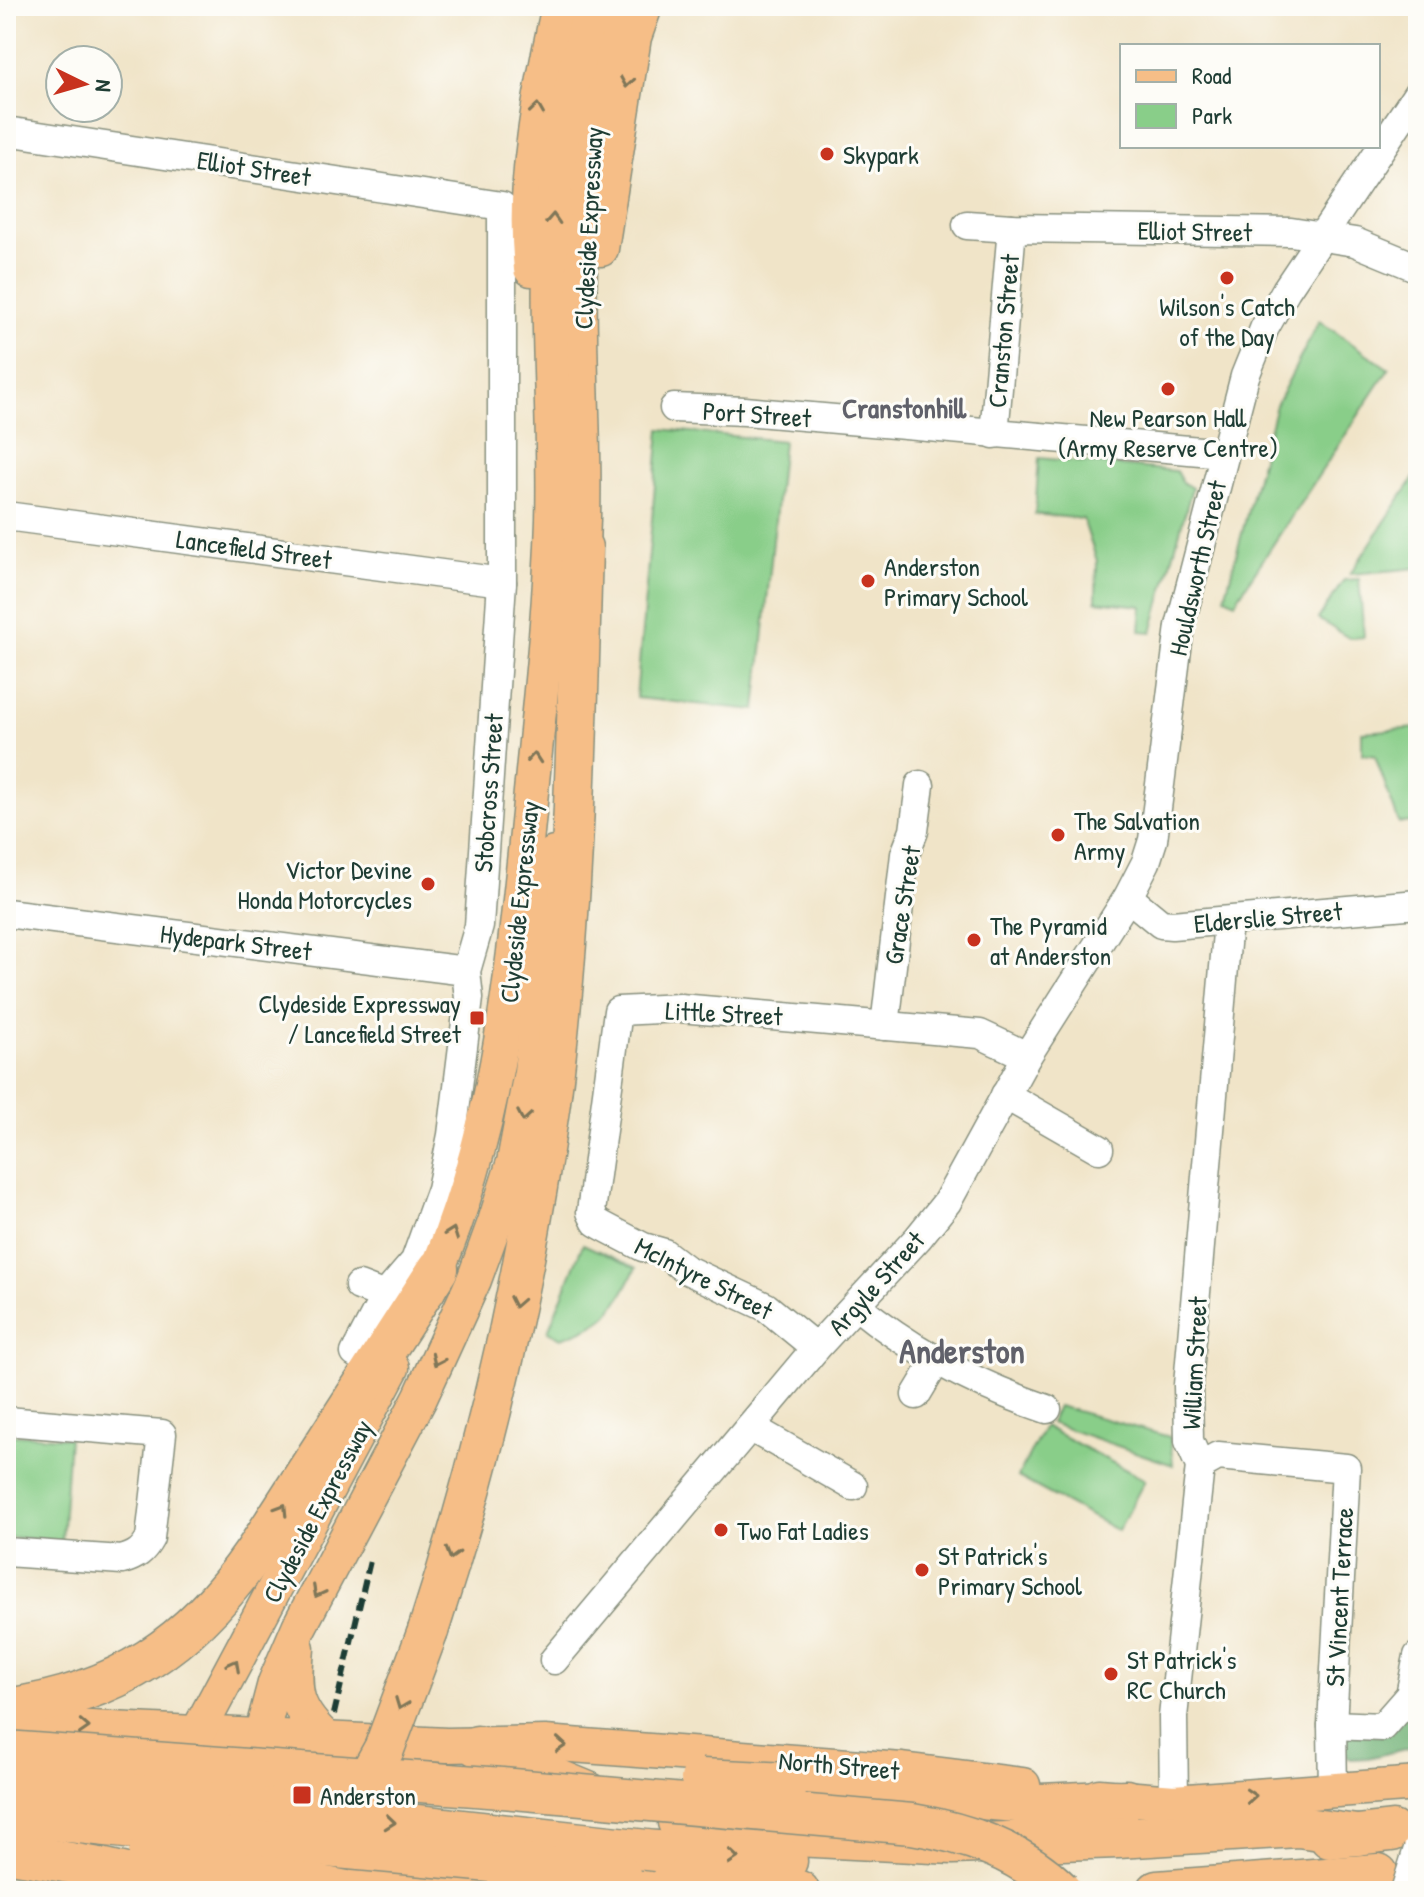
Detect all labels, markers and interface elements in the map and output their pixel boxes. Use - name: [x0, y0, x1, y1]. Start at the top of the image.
- north arrow: [44, 44, 124, 124]
- legend: [1120, 44, 1380, 148]
- text: Road: [1192, 59, 1231, 91]
- one-way arrow: [619, 75, 636, 89]
- text: N: [88, 79, 119, 93]
- text: Park: [1192, 99, 1232, 131]
- one-way arrow: [528, 102, 545, 115]
- street label: Clydeside Expressway: [565, 126, 611, 330]
- place label: Skypark: [843, 137, 919, 172]
- street label: Elliot Street: [195, 142, 314, 194]
- marker: Skypark: [818, 145, 836, 163]
- one-way arrow: [544, 212, 561, 225]
- street label: Elliot Street: [1137, 213, 1254, 250]
- street label: Cranston Street: [979, 252, 1027, 409]
- marker: Wilson's Catch of the Day: [1218, 269, 1236, 287]
- place label: Wilson's Catch of the Day: [1159, 289, 1295, 354]
- marker: New Pearson Hall (Army Reserve Centre): [1159, 380, 1177, 398]
- district label: Cranstonhill: [842, 389, 967, 427]
- street label: Port Street: [702, 393, 813, 435]
- place label: New Pearson Hall (Army Reserve Centre): [1058, 400, 1278, 465]
- street label: Houldsworth Street: [1160, 476, 1234, 659]
- street label: Lancefield Street: [174, 521, 335, 577]
- place label: Anderston Primary School: [884, 549, 1028, 614]
- marker: Anderston Primary School: [859, 572, 877, 590]
- street label: Stobcross Street: [465, 711, 511, 874]
- one-way arrow: [525, 751, 542, 764]
- street label: Clydeside Expressway: [491, 799, 547, 1005]
- place label: The Salvation Army: [1074, 803, 1200, 868]
- marker: The Salvation Army: [1049, 826, 1067, 844]
- street label: Grace Street: [875, 842, 929, 967]
- place label: Victor Devine Honda Motorcycles: [237, 852, 412, 917]
- marker: Victor Devine Honda Motorcycles: [419, 875, 437, 893]
- street label: Elderslie Street: [1192, 893, 1345, 941]
- place label: The Pyramid at Anderston: [990, 908, 1111, 973]
- street label: Hydepark Street: [158, 915, 315, 969]
- marker: The Pyramid at Anderston: [965, 931, 983, 949]
- place label: Clydeside Expressway / Lancefield Street: [258, 986, 462, 1051]
- street label: Little Street: [665, 992, 784, 1034]
- marker: Clydeside Expressway / Lancefield Street: [468, 1009, 486, 1027]
- one-way arrow: [516, 1110, 533, 1123]
- street label: Argyle Street: [820, 1223, 933, 1343]
- one-way arrow: [442, 1227, 459, 1241]
- street label: McIntyre Street: [629, 1228, 780, 1328]
- one-way arrow: [508, 1295, 525, 1309]
- street label: William Street: [1173, 1295, 1215, 1430]
- district label: Anderston: [899, 1328, 1025, 1374]
- one-way arrow: [431, 1352, 447, 1367]
- street label: Clydeside Expressway: [254, 1413, 380, 1609]
- one-way arrow: [272, 1503, 287, 1517]
- street label: St Vincent Terrace: [1317, 1507, 1361, 1687]
- place label: Two Fat Ladies: [737, 1513, 869, 1548]
- marker: Two Fat Ladies: [712, 1521, 730, 1539]
- place label: St Patrick's Primary School: [938, 1538, 1082, 1603]
- one-way arrow: [445, 1547, 461, 1561]
- marker: St Patrick's Primary School: [913, 1561, 931, 1579]
- one-way arrow: [312, 1583, 328, 1597]
- place label: St Patrick's RC Church: [1127, 1642, 1237, 1707]
- one-way arrow: [224, 1659, 239, 1673]
- marker: St Patrick's RC Church: [1102, 1665, 1120, 1683]
- one-way arrow: [394, 1696, 411, 1710]
- one-way arrow: [78, 1719, 91, 1736]
- one-way arrow: [555, 1736, 568, 1753]
- street label: North Street: [777, 1742, 902, 1788]
- place label: Anderston: [320, 1778, 416, 1813]
- marker: Anderston: [291, 1784, 313, 1806]
- one-way arrow: [1245, 1788, 1258, 1805]
- one-way arrow: [384, 1814, 397, 1831]
- one-way arrow: [727, 1848, 740, 1865]

